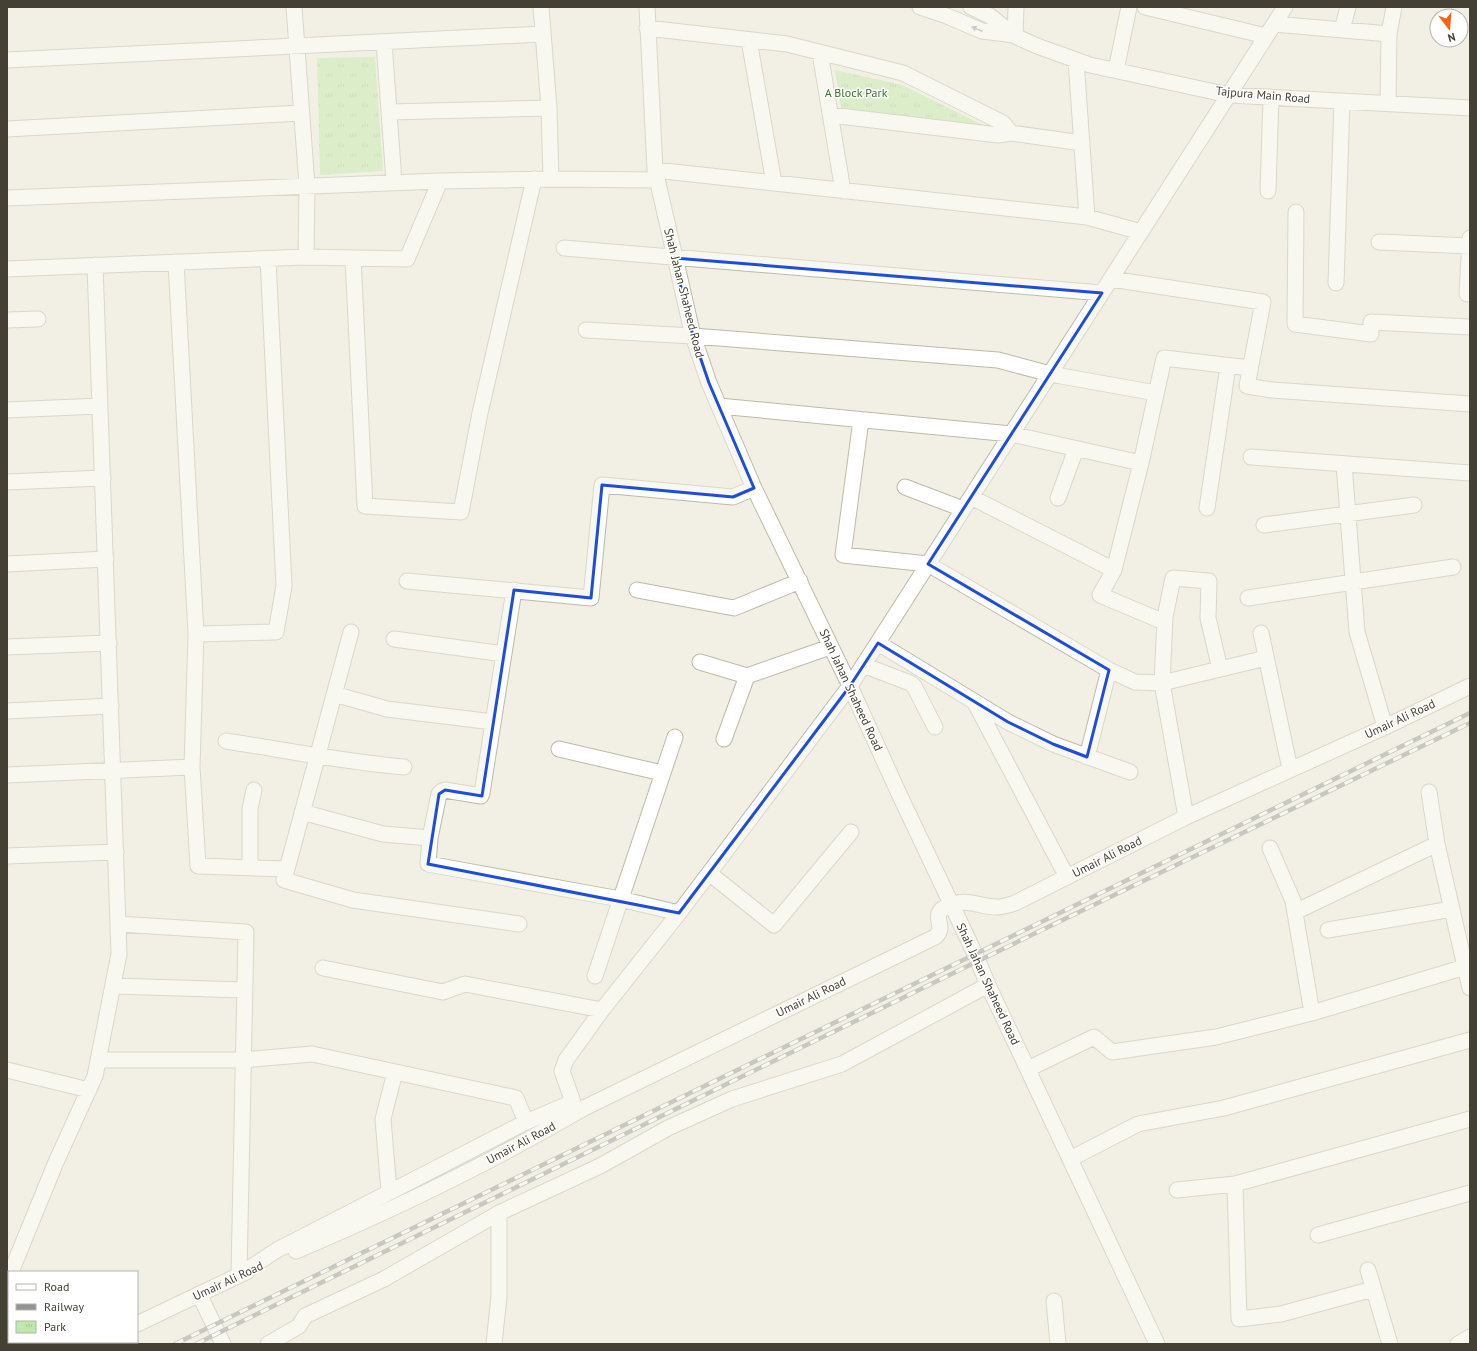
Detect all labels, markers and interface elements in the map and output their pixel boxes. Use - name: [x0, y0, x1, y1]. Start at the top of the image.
- north arrow: [1429, 8, 1469, 48]
- one-way arrow: [971, 25, 983, 32]
- text: N: [1446, 30, 1457, 45]
- street label: Tajpura Main Road: [1215, 83, 1311, 106]
- park label: A Block Park: [825, 85, 888, 100]
- street label: Shah Jahan Shaheed Road: [661, 227, 708, 359]
- street label: Shah Jahan Shaheed Road: [817, 626, 886, 753]
- street label: Umair Ali Road: [1362, 696, 1437, 741]
- street label: Umair Ali Road: [1070, 833, 1144, 880]
- street label: Shah Jahan Shaheed Road: [954, 920, 1023, 1047]
- street label: Umair Ali Road: [773, 973, 848, 1020]
- street label: Umair Ali Road: [484, 1118, 558, 1167]
- street label: Umair Ali Road: [190, 1258, 265, 1303]
- legend: [8, 1271, 138, 1343]
- text: Road: [44, 1279, 69, 1294]
- text: Railway: [44, 1299, 84, 1314]
- text: Park: [44, 1319, 66, 1334]

